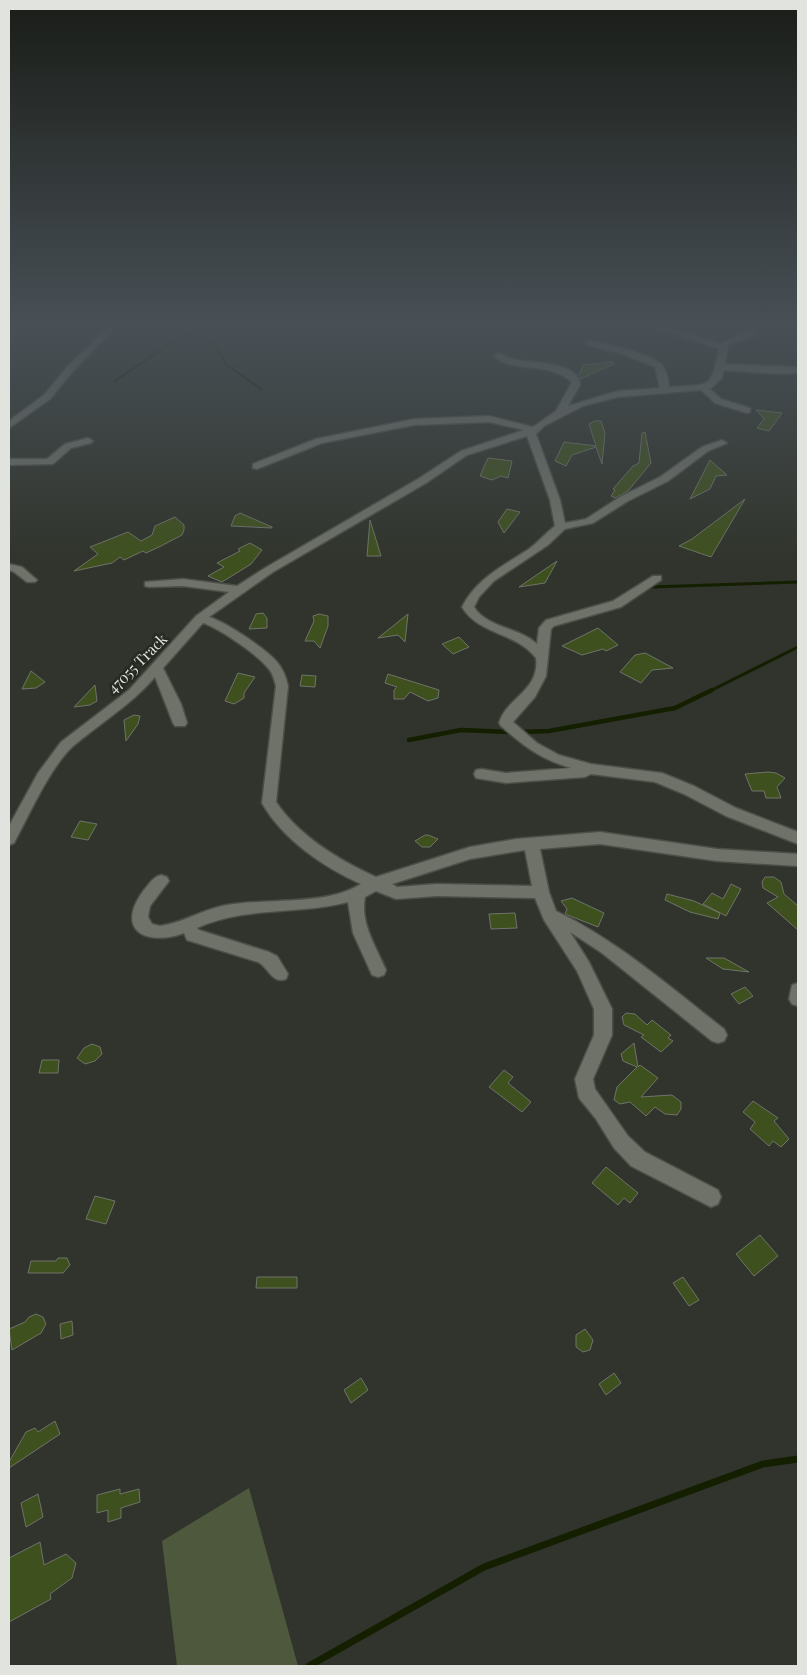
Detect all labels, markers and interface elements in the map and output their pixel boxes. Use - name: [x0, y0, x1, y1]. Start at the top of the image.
- street label: 47055 Track: [103, 628, 172, 697]

